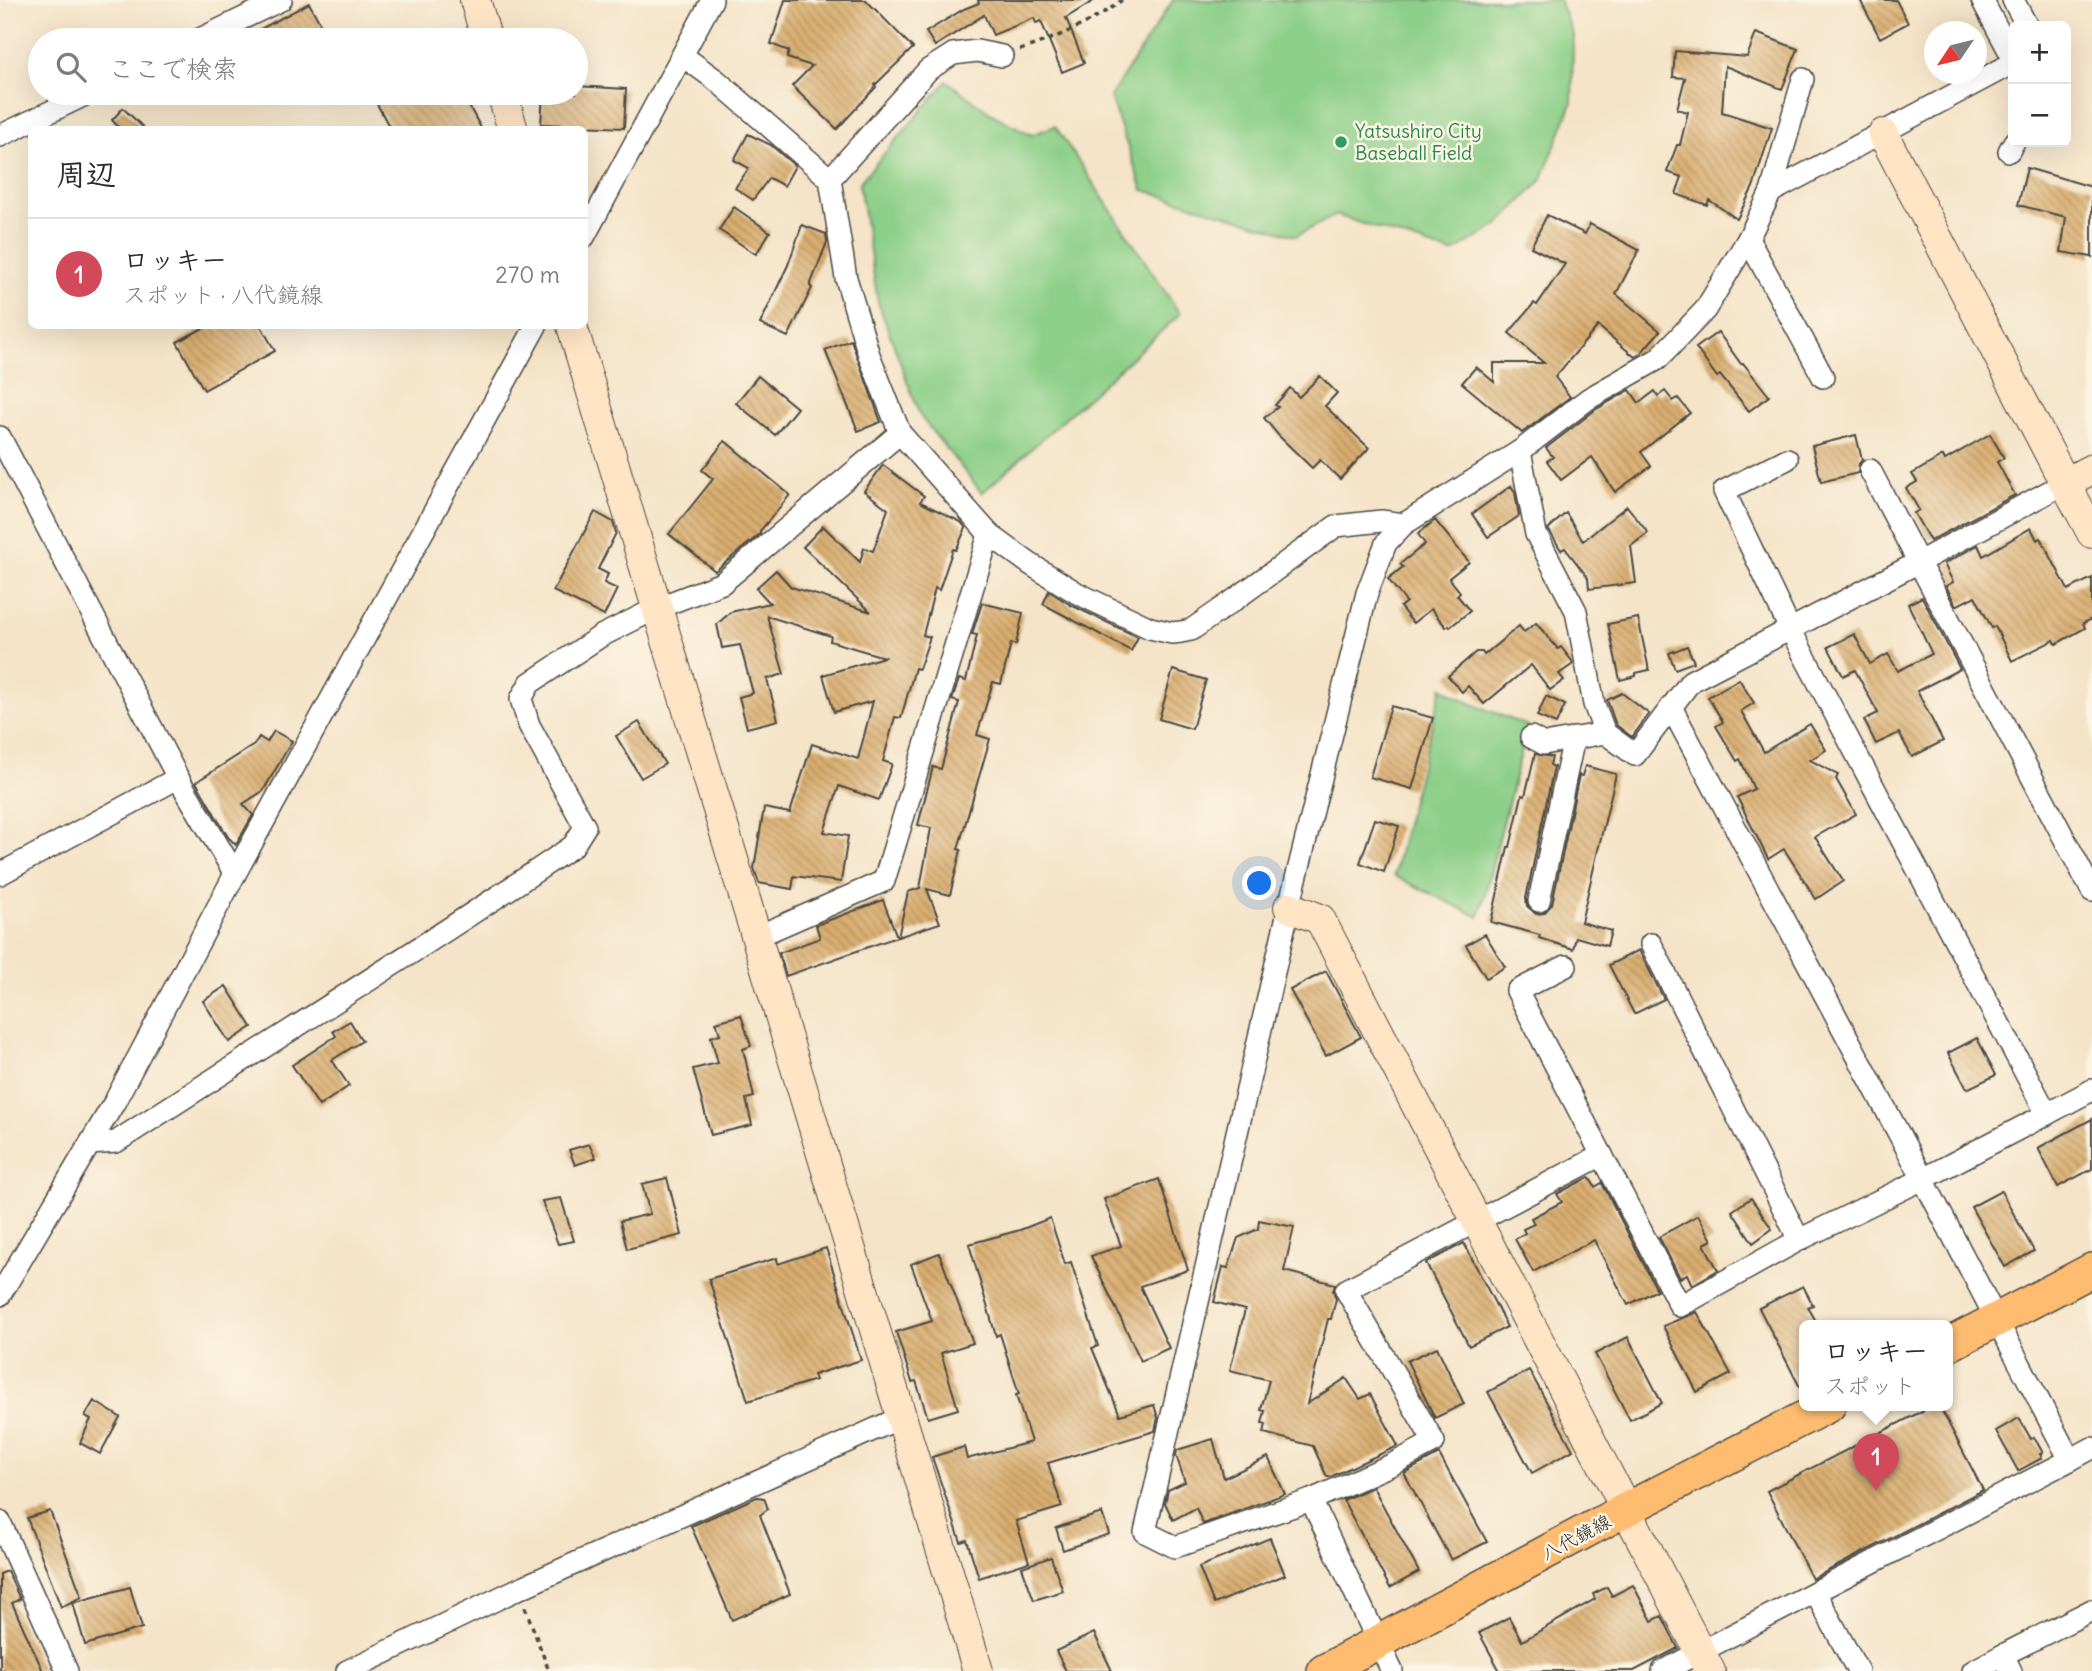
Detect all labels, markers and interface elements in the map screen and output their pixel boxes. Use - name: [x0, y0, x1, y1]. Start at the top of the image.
- north arrow: [1924, 21, 1987, 84]
- map controls: [2008, 21, 2071, 147]
- button: +: [2008, 21, 2071, 84]
- search box: [28, 28, 588, 105]
- icon: search: [52, 48, 90, 86]
- text: ここで検索: [108, 52, 238, 85]
- button: −: [2008, 84, 2071, 147]
- place label: Yatsushiro City Baseball Field: [1355, 119, 1482, 165]
- marker: Yatsushiro City Baseball Field: [1333, 134, 1349, 150]
- text: 周辺: [56, 155, 116, 193]
- text: ロッキー: [123, 243, 227, 276]
- text: 1: [74, 260, 84, 289]
- text: 270 m: [495, 260, 560, 289]
- text: スポット · 八代鏡線: [123, 280, 323, 309]
- your location: [1242, 866, 1276, 900]
- popup: [1799, 1320, 1953, 1411]
- text: ロッキー: [1824, 1334, 1928, 1367]
- text: スポット: [1824, 1371, 1916, 1400]
- pin: 1: [1853, 1433, 1899, 1491]
- street label: 八代鏡線: [1537, 1509, 1615, 1565]

